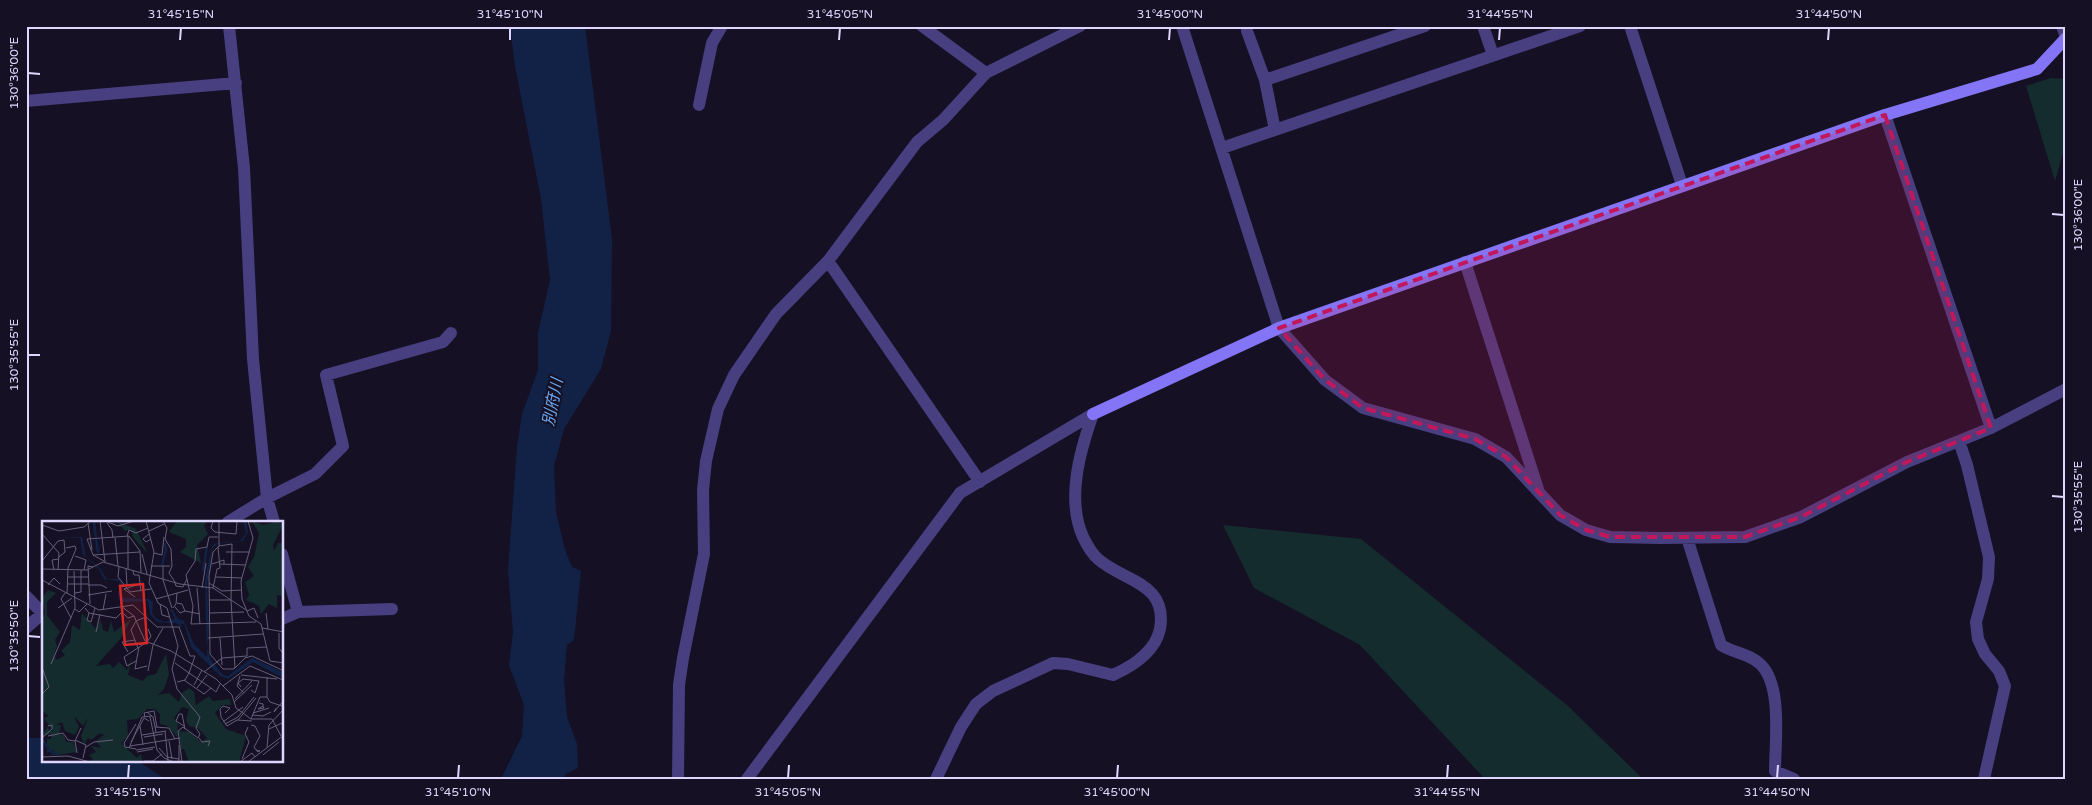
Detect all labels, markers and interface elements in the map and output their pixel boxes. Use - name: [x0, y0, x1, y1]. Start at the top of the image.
- text: 31°45'15"N: [148, 7, 214, 21]
- text: 31°45'10"N: [477, 7, 543, 21]
- text: 31°45'05"N: [807, 7, 873, 21]
- text: 31°45'00"N: [1137, 7, 1203, 21]
- text: 31°44'55"N: [1467, 7, 1533, 21]
- text: 31°44'50"N: [1796, 7, 1862, 21]
- text: 130°36'00"E: [7, 36, 21, 109]
- text: 130°36'00"E: [2071, 178, 2085, 251]
- text: 130°35'55"E: [7, 318, 21, 391]
- water label: 別府川: [539, 375, 568, 428]
- text: 130°35'55"E: [2071, 460, 2085, 533]
- inset map: [42, 521, 284, 762]
- text: 130°35'50"E: [7, 599, 21, 672]
- text: 31°45'15"N: [95, 785, 161, 799]
- text: 31°45'10"N: [425, 785, 491, 799]
- text: 31°45'05"N: [755, 785, 821, 799]
- text: 31°45'00"N: [1084, 785, 1150, 799]
- text: 31°44'55"N: [1414, 785, 1480, 799]
- text: 31°44'50"N: [1744, 785, 1810, 799]

